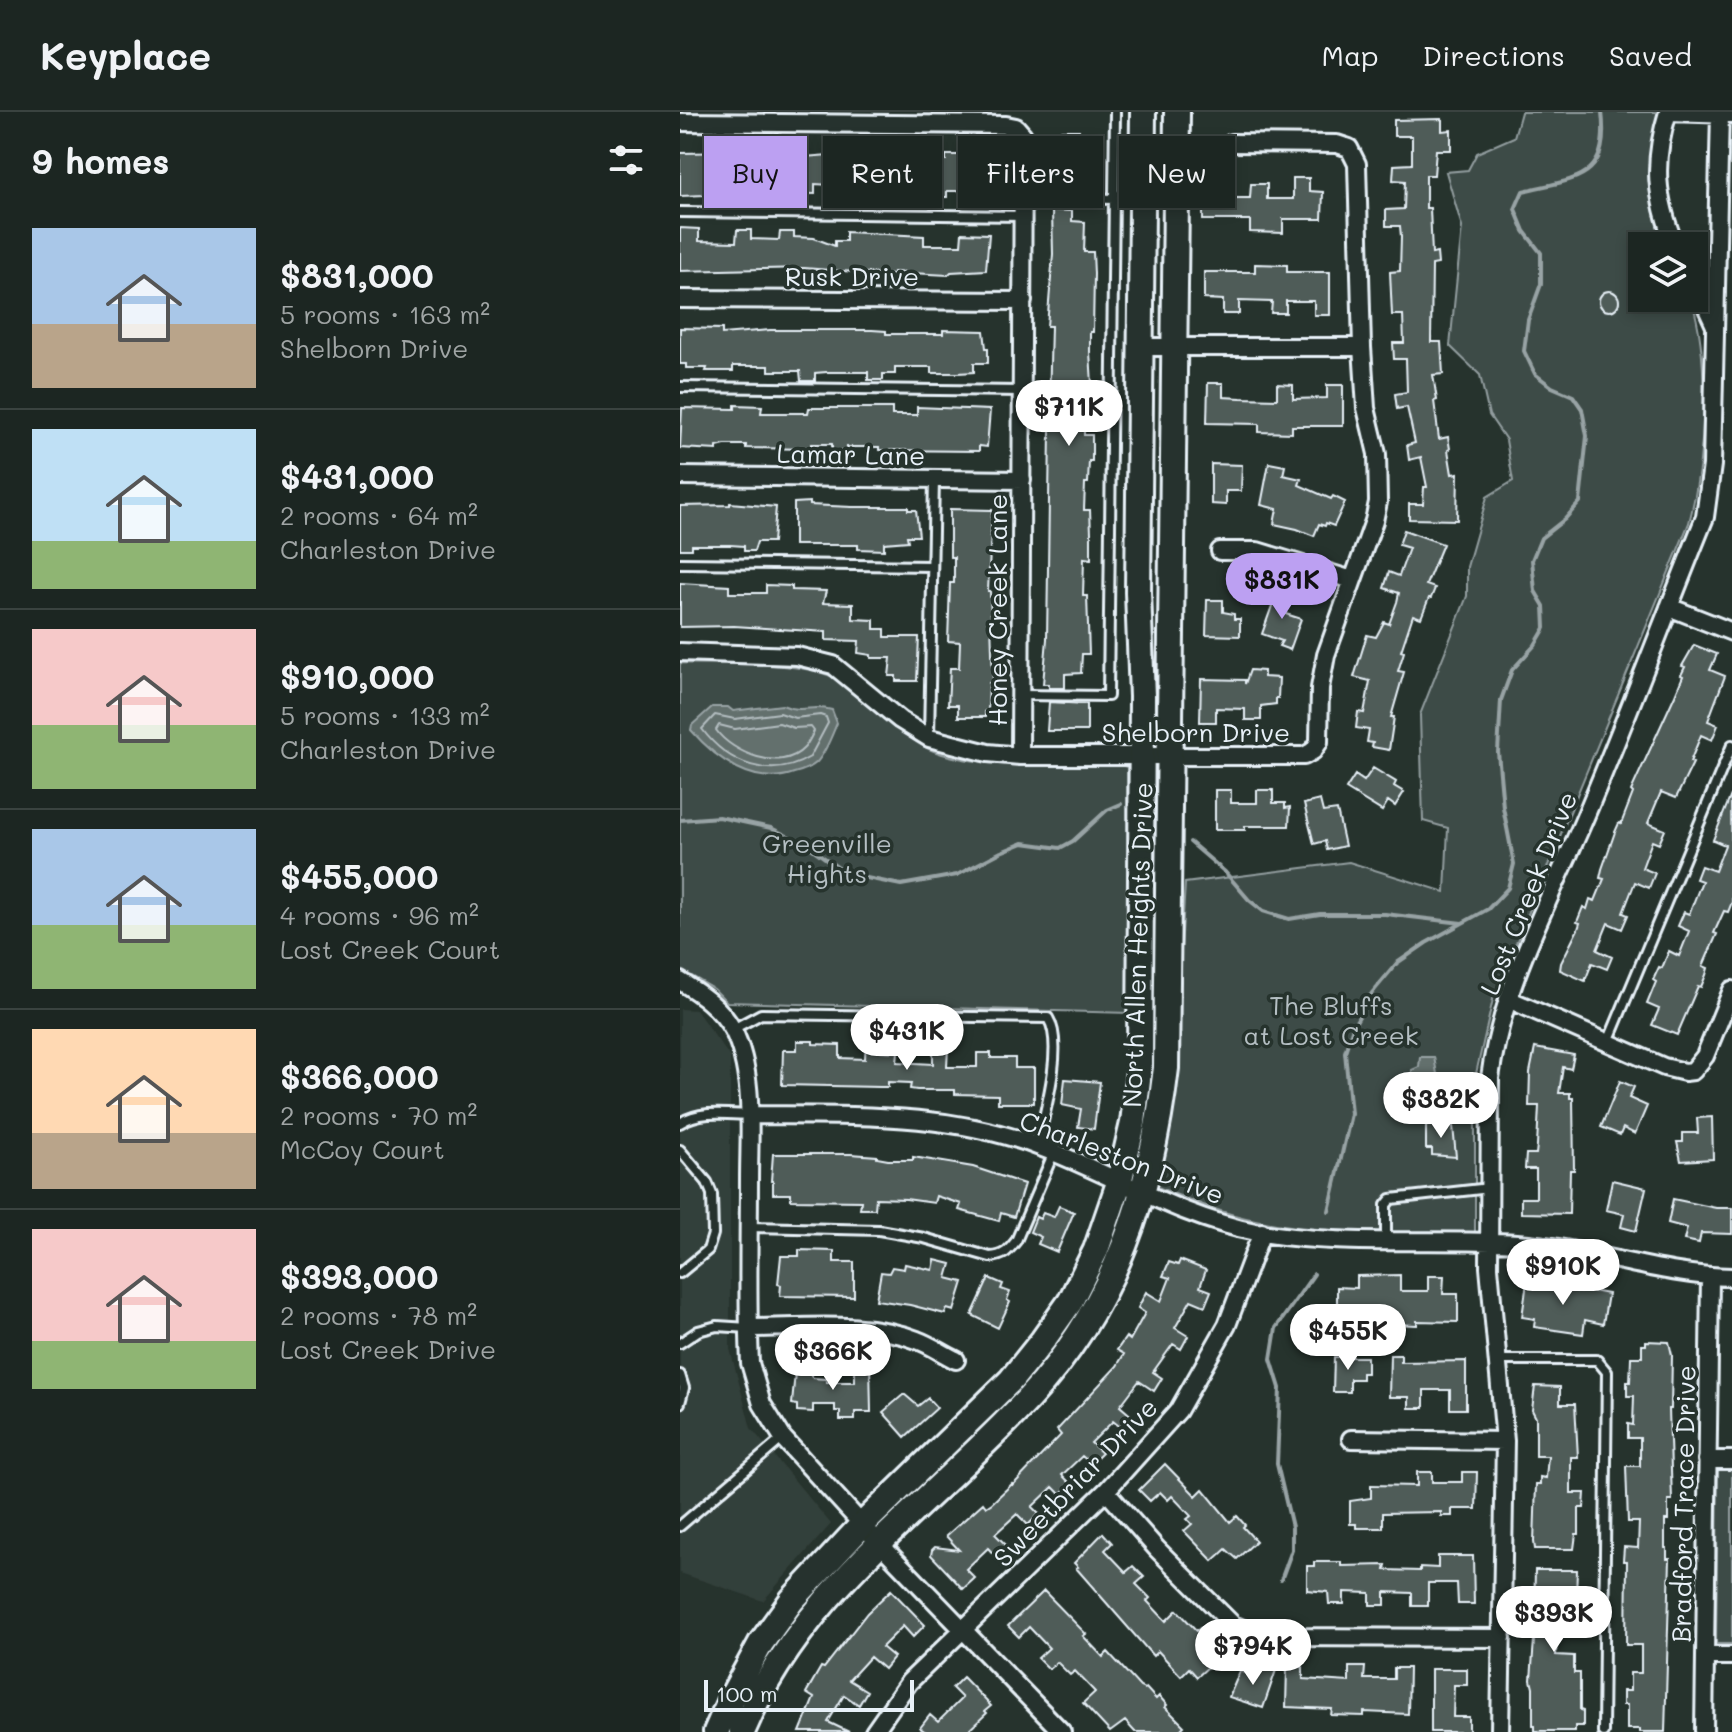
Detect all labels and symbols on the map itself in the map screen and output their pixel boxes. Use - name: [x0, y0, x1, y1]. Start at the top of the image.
- street label: Rusk Drive: [785, 259, 919, 293]
- pin: $711K: [1013, 380, 1125, 448]
- street label: Lamar Lane: [776, 436, 926, 472]
- street label: Honey Creek Lane: [980, 494, 1014, 726]
- pin: $831K: [1226, 553, 1338, 621]
- street label: Shelborn Drive: [1102, 715, 1290, 749]
- street label: North Allen Heights Drive: [1114, 782, 1160, 1108]
- street label: Lost Creek Drive: [1472, 786, 1584, 1000]
- park label: Greenville Hights: [762, 826, 892, 890]
- park label: The Bluffs at Lost Creek: [1243, 988, 1419, 1052]
- pin: $431K: [851, 1004, 963, 1072]
- pin: $382K: [1385, 1072, 1497, 1140]
- street label: Charleston Drive: [1015, 1102, 1229, 1212]
- pin: $910K: [1507, 1239, 1619, 1307]
- pin: $455K: [1292, 1304, 1404, 1372]
- pin: $366K: [777, 1324, 889, 1392]
- street label: Bradford Trace Drive: [1664, 1365, 1702, 1643]
- street label: Sweetbriar Drive: [986, 1390, 1164, 1574]
- pin: $393K: [1498, 1586, 1610, 1654]
- pin: $794K: [1197, 1619, 1309, 1687]
- scale bar: [704, 1676, 914, 1712]

